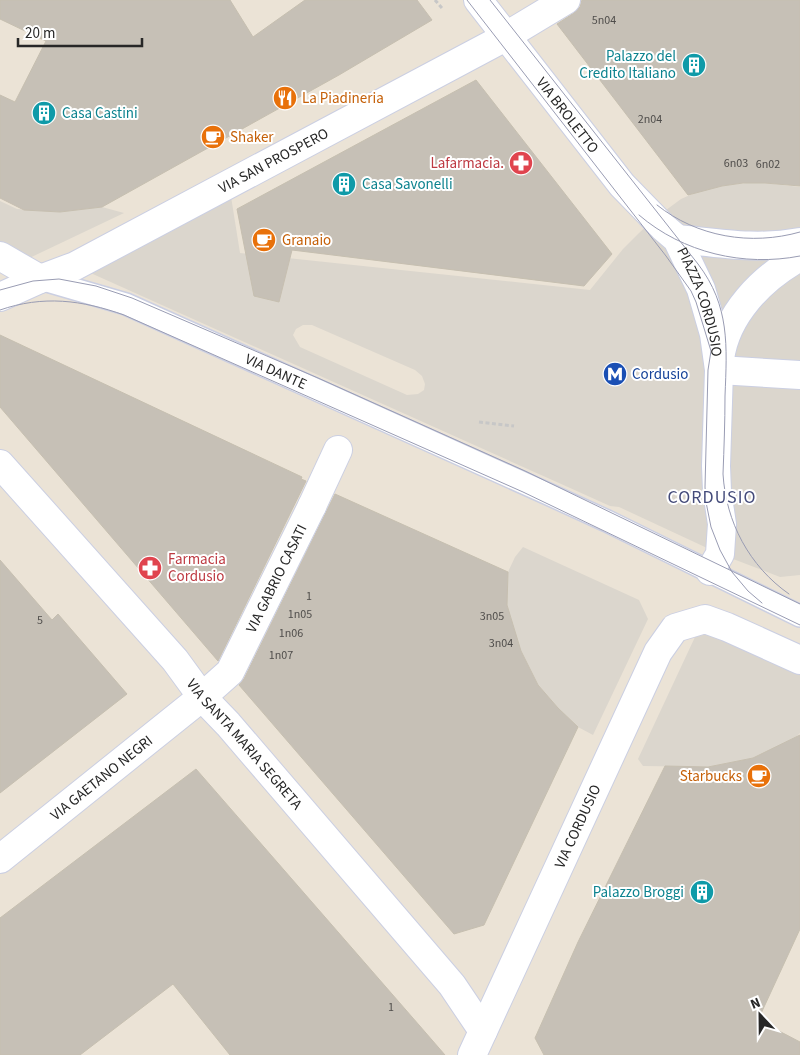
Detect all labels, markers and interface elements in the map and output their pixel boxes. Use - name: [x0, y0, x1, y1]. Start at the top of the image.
- house number: 5n04: [592, 12, 616, 29]
- scale bar: [18, 15, 141, 47]
- text: 20 m: [25, 23, 55, 44]
- place label: Palazzo del Credito Italiano: [579, 46, 676, 84]
- building icon: Palazzo del Credito Italiano: [681, 52, 707, 78]
- street label: VIA BROLETTO: [531, 73, 604, 158]
- restaurant icon: La Piadineria: [272, 85, 298, 111]
- place label: La Piadineria: [302, 88, 384, 109]
- building icon: Casa Castini: [31, 100, 57, 126]
- place label: Casa Castini: [62, 103, 138, 124]
- house number: 2n04: [638, 111, 662, 128]
- street label: VIA SAN PROSPERO: [215, 123, 332, 198]
- cafe icon: Shaker: [200, 124, 226, 150]
- place label: Shaker: [230, 127, 274, 148]
- pharmacy icon: Lafarmacia.: [508, 150, 534, 176]
- place label: Lafarmacia.: [430, 153, 504, 174]
- house number: 6n03: [724, 155, 748, 172]
- house number: 6n02: [756, 156, 780, 173]
- building icon: Casa Savonelli: [331, 171, 357, 197]
- place label: Casa Savonelli: [362, 174, 453, 195]
- cafe icon: Granaio: [251, 227, 277, 253]
- place label: Granaio: [282, 230, 331, 251]
- street label: PIAZZA CORDUSIO: [672, 243, 728, 358]
- street label: VIA DANTE: [242, 348, 310, 395]
- metro station icon: Cordusio: [602, 361, 628, 387]
- place label: Cordusio: [632, 364, 688, 385]
- district label: CORDUSIO: [668, 485, 756, 510]
- street label: VIA GABRIO CASATI: [241, 520, 312, 636]
- place label: Farmacia Cordusio: [168, 549, 226, 587]
- pharmacy icon: Farmacia Cordusio: [137, 555, 163, 581]
- house number: 1: [306, 588, 312, 605]
- house number: 1n05: [288, 606, 312, 623]
- house number: 3n05: [480, 608, 504, 625]
- house number: 5: [37, 612, 43, 629]
- house number: 1n06: [279, 625, 303, 642]
- house number: 3n04: [489, 635, 513, 652]
- house number: 1n07: [269, 647, 293, 664]
- street label: VIA SANTA MARIA SEGRETA: [182, 674, 308, 815]
- street label: VIA GAETANO NEGRI: [46, 730, 157, 825]
- cafe icon: Starbucks: [746, 763, 772, 789]
- place label: Starbucks: [680, 766, 742, 787]
- street label: VIA CORDUSIO: [549, 781, 606, 872]
- building icon: Palazzo Broggi: [689, 879, 715, 905]
- place label: Palazzo Broggi: [593, 882, 684, 903]
- north arrow: [735, 990, 785, 1040]
- text: N: [747, 993, 764, 1015]
- house number: 1: [388, 999, 394, 1016]

